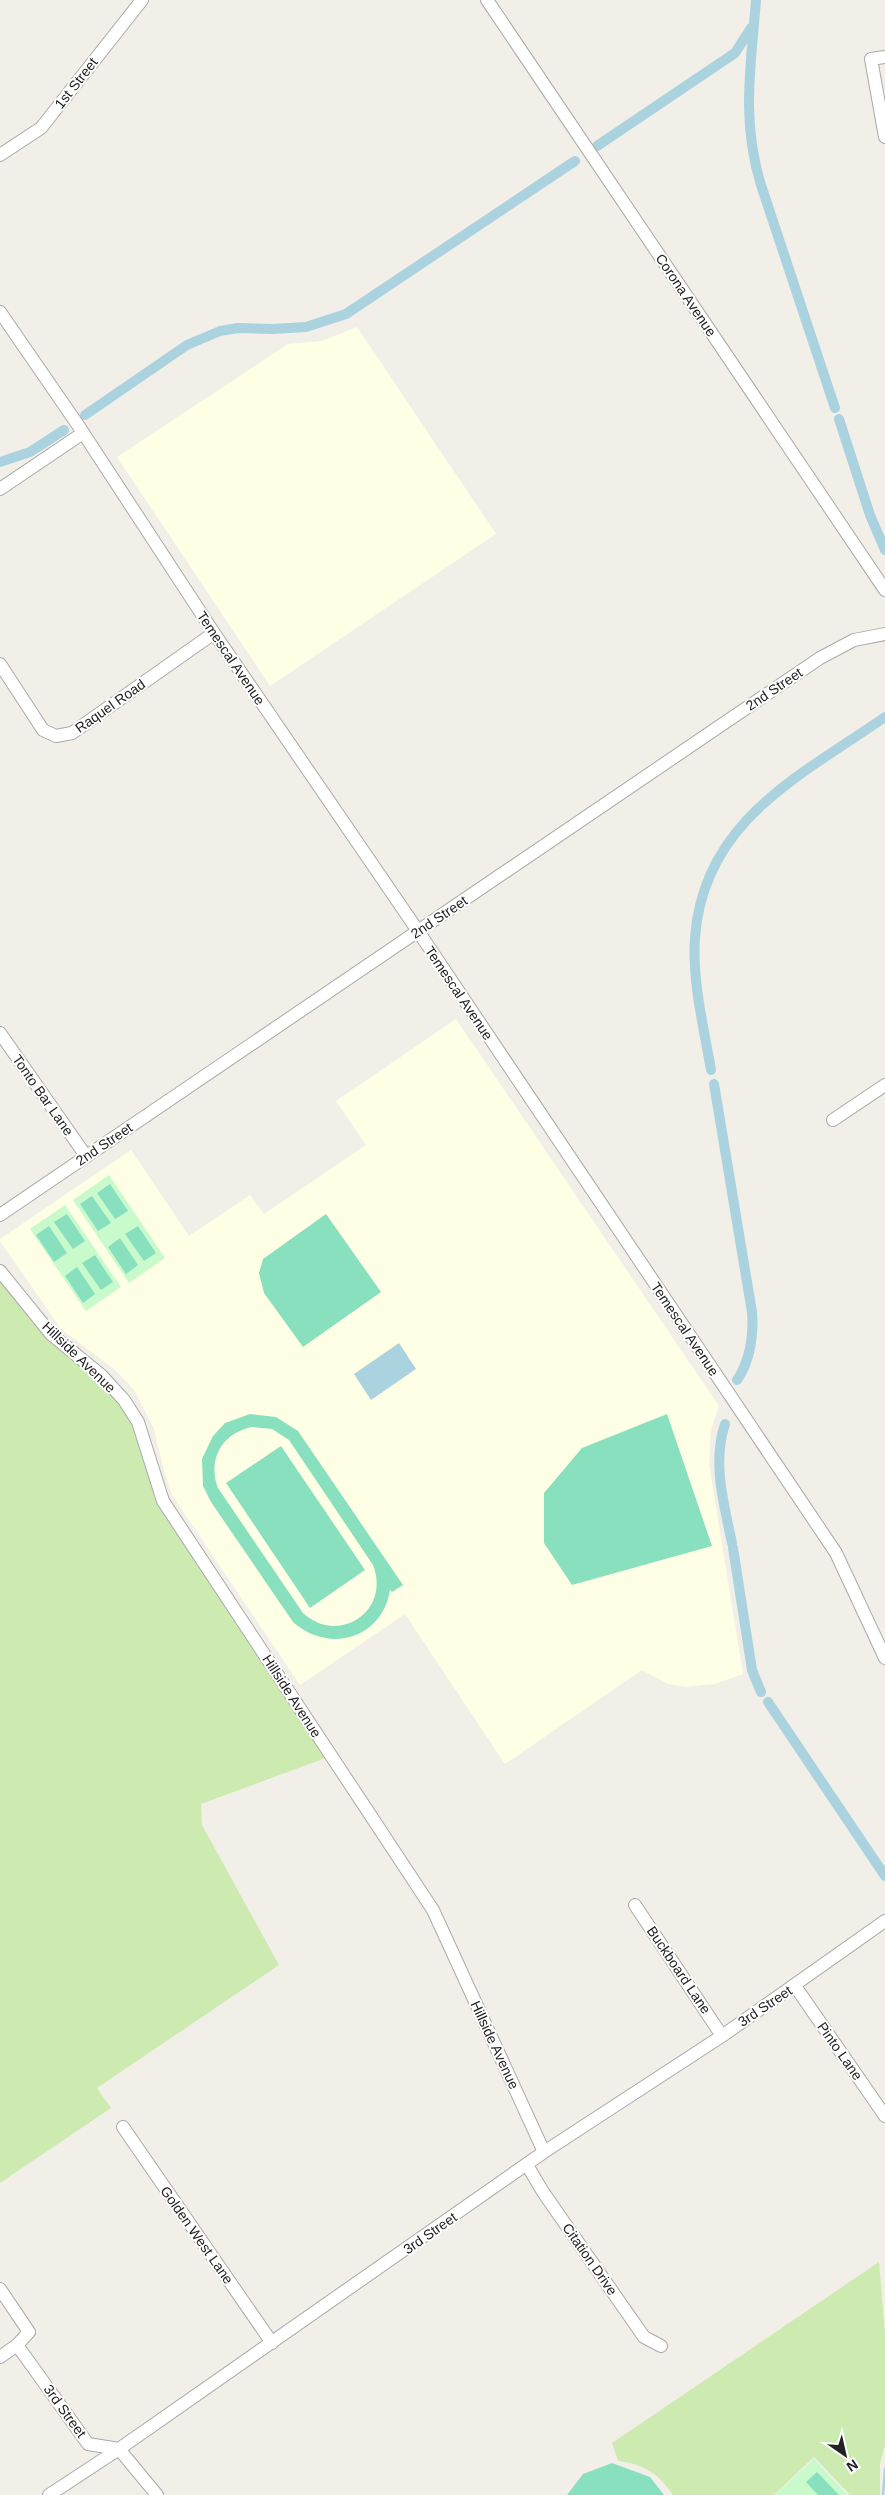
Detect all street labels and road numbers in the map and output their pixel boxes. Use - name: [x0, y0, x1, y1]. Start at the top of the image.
- street label: 1st Street: [51, 54, 101, 112]
- street label: Corona Avenue: [652, 251, 720, 340]
- street label: Temescal Avenue: [194, 608, 268, 708]
- street label: 2nd Street: [743, 664, 805, 714]
- street label: Raquel Road: [72, 676, 148, 736]
- street label: 2nd Street: [408, 892, 470, 942]
- street label: Temescal Avenue: [422, 943, 496, 1043]
- street label: Tonto Bar Lane: [9, 1052, 77, 1139]
- street label: 2nd Street: [73, 1119, 135, 1169]
- street label: Temescal Avenue: [648, 1279, 722, 1379]
- street label: Hillside Avenue: [39, 1318, 119, 1396]
- street label: Hillside Avenue: [259, 1652, 325, 1741]
- street label: Buckboard Lane: [644, 1923, 714, 2017]
- street label: 3rd Street: [735, 1982, 795, 2030]
- street label: Hillside Avenue: [468, 1998, 523, 2092]
- street label: Pinto Lane: [814, 2019, 866, 2083]
- street label: Golden West Lane: [157, 2183, 237, 2287]
- street label: 3rd Street: [400, 2209, 460, 2257]
- street label: Citation Drive: [559, 2220, 621, 2298]
- street label: 3rd Street: [40, 2381, 90, 2441]

